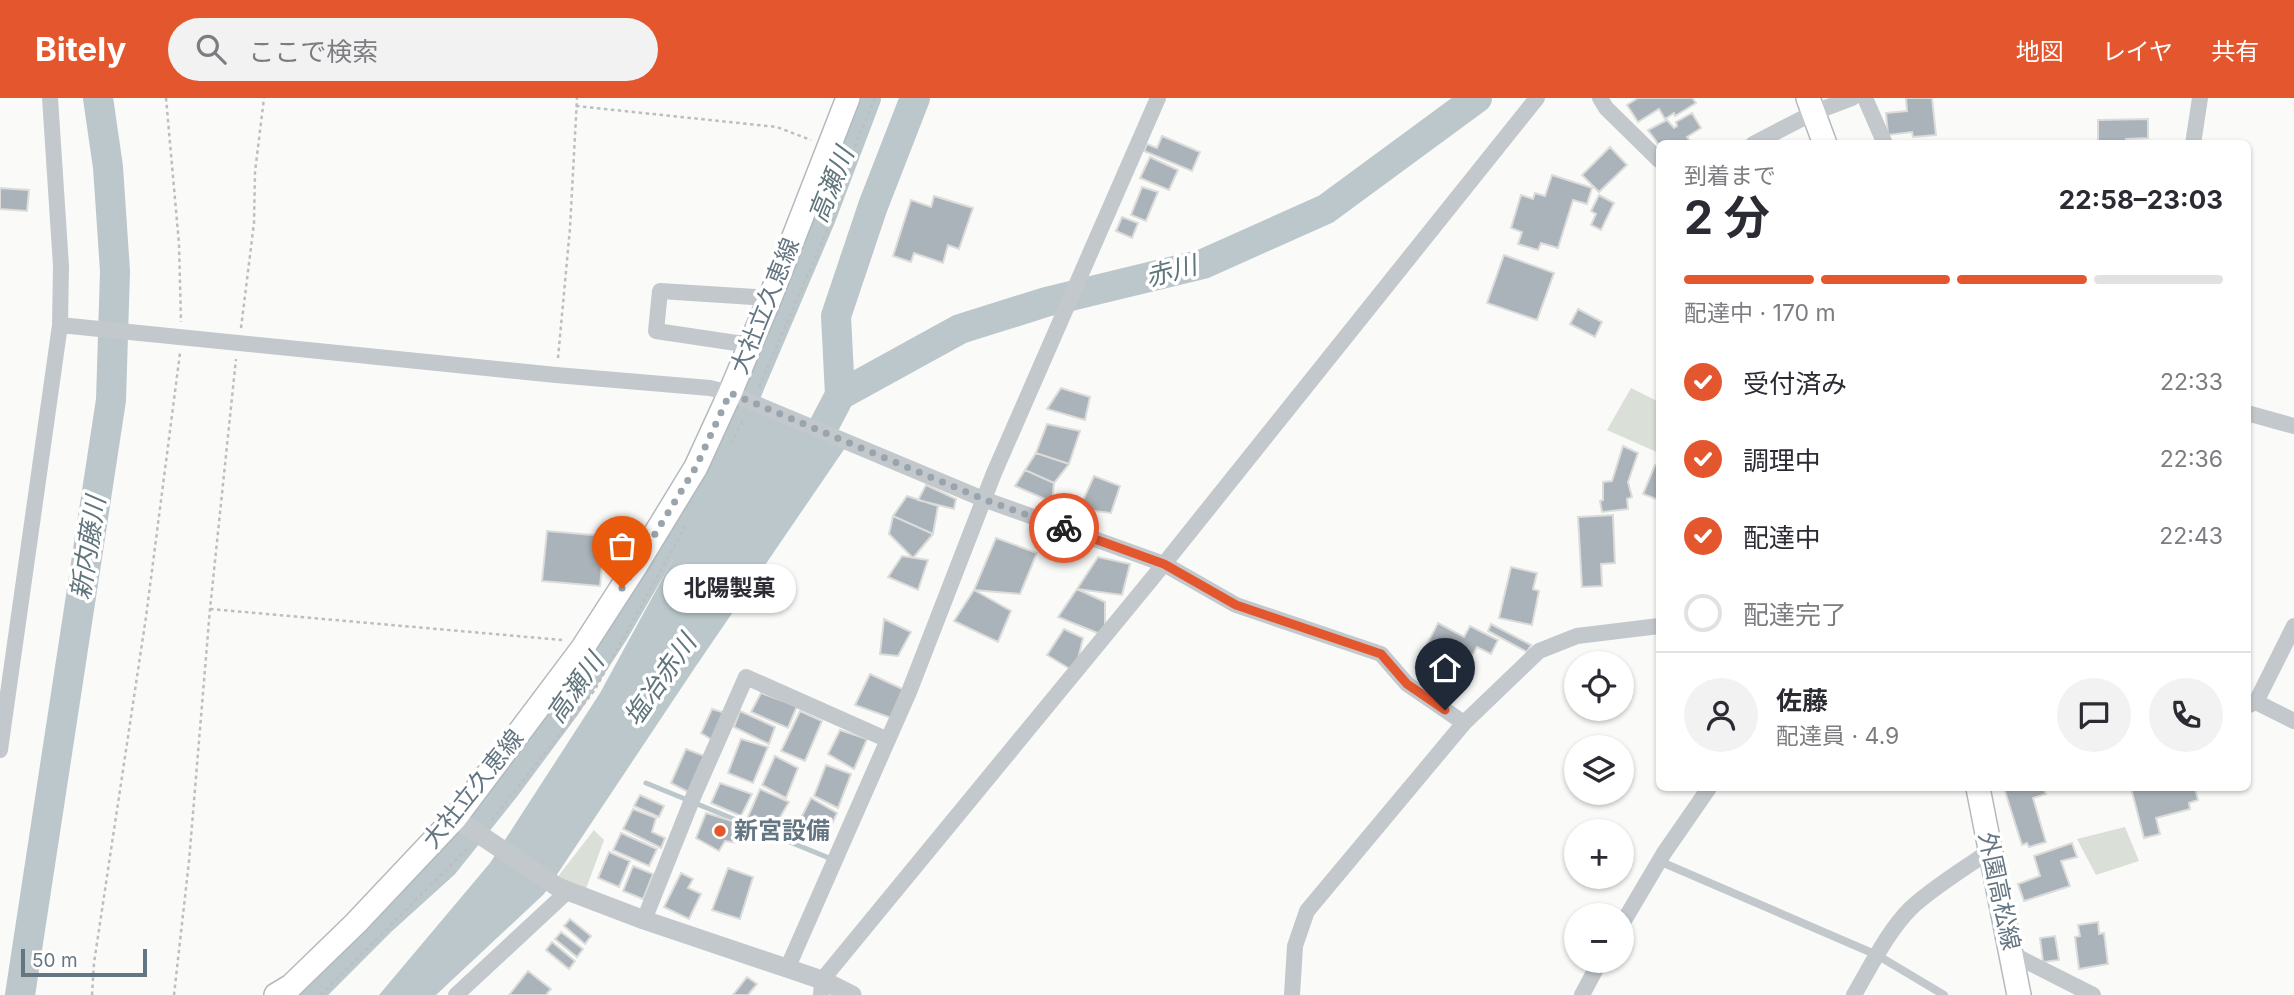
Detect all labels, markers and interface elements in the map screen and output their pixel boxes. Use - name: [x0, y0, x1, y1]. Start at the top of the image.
- search box: [168, 18, 658, 81]
- text: Bitely: [35, 29, 126, 69]
- icon: search: [192, 30, 230, 68]
- text: ここで検索: [248, 36, 378, 67]
- text: 地図: [2016, 37, 2064, 66]
- text: レイヤ: [2102, 37, 2173, 66]
- text: 共有: [2211, 37, 2259, 66]
- water label: 高瀬川: [802, 140, 861, 227]
- text: 到着まで: [1684, 162, 1776, 190]
- text: 22:58–23:03: [2059, 184, 2223, 215]
- text: 2 分: [1684, 189, 1770, 245]
- street label: 大社立久恵線: [724, 234, 805, 378]
- water label: 赤川: [1142, 248, 1203, 292]
- text: 配達中 · 170 m: [1684, 299, 1836, 327]
- icon: check: [1684, 363, 1722, 401]
- text: 受付済み: [1743, 368, 1847, 399]
- text: 22:33: [2160, 368, 2223, 396]
- icon: check: [1684, 440, 1722, 478]
- text: 調理中: [1743, 445, 1821, 476]
- text: 22:36: [2160, 445, 2223, 473]
- water label: 新内藤川: [64, 491, 111, 602]
- courier: [1029, 493, 1099, 563]
- icon: bike: [1045, 509, 1083, 547]
- pin: [592, 516, 652, 588]
- icon: check: [1684, 517, 1722, 555]
- text: 配達中: [1743, 522, 1821, 553]
- text: 22:43: [2159, 522, 2223, 550]
- icon: bag: [603, 527, 641, 565]
- callout: 北陽製菓: [664, 564, 797, 612]
- text: 北陽製菓: [684, 574, 776, 602]
- text: 配達完了: [1743, 599, 1847, 630]
- water label: 塩冶赤川: [617, 626, 704, 731]
- pin: [1415, 638, 1475, 710]
- water label: 高瀬川: [540, 644, 611, 729]
- icon: home: [1426, 649, 1464, 687]
- map controls: [1564, 651, 1634, 973]
- button: locate: [1564, 651, 1634, 721]
- button: person: [1684, 678, 1758, 752]
- button: chat: [2057, 678, 2131, 752]
- button: phone: [2149, 678, 2223, 752]
- text: 佐藤: [1776, 685, 1828, 716]
- text: 配達員 · 4.9: [1776, 722, 1899, 750]
- street label: 大社立久恵線: [416, 724, 529, 854]
- button: layers: [1564, 735, 1634, 805]
- place label: 新宮設備: [734, 816, 830, 845]
- button: +: [1564, 819, 1634, 889]
- marker: 新宮設備: [712, 823, 728, 839]
- street label: 外園高松線: [1973, 829, 2026, 953]
- button: −: [1564, 903, 1634, 973]
- scale bar: [21, 946, 147, 978]
- text: 50 m: [32, 949, 78, 972]

